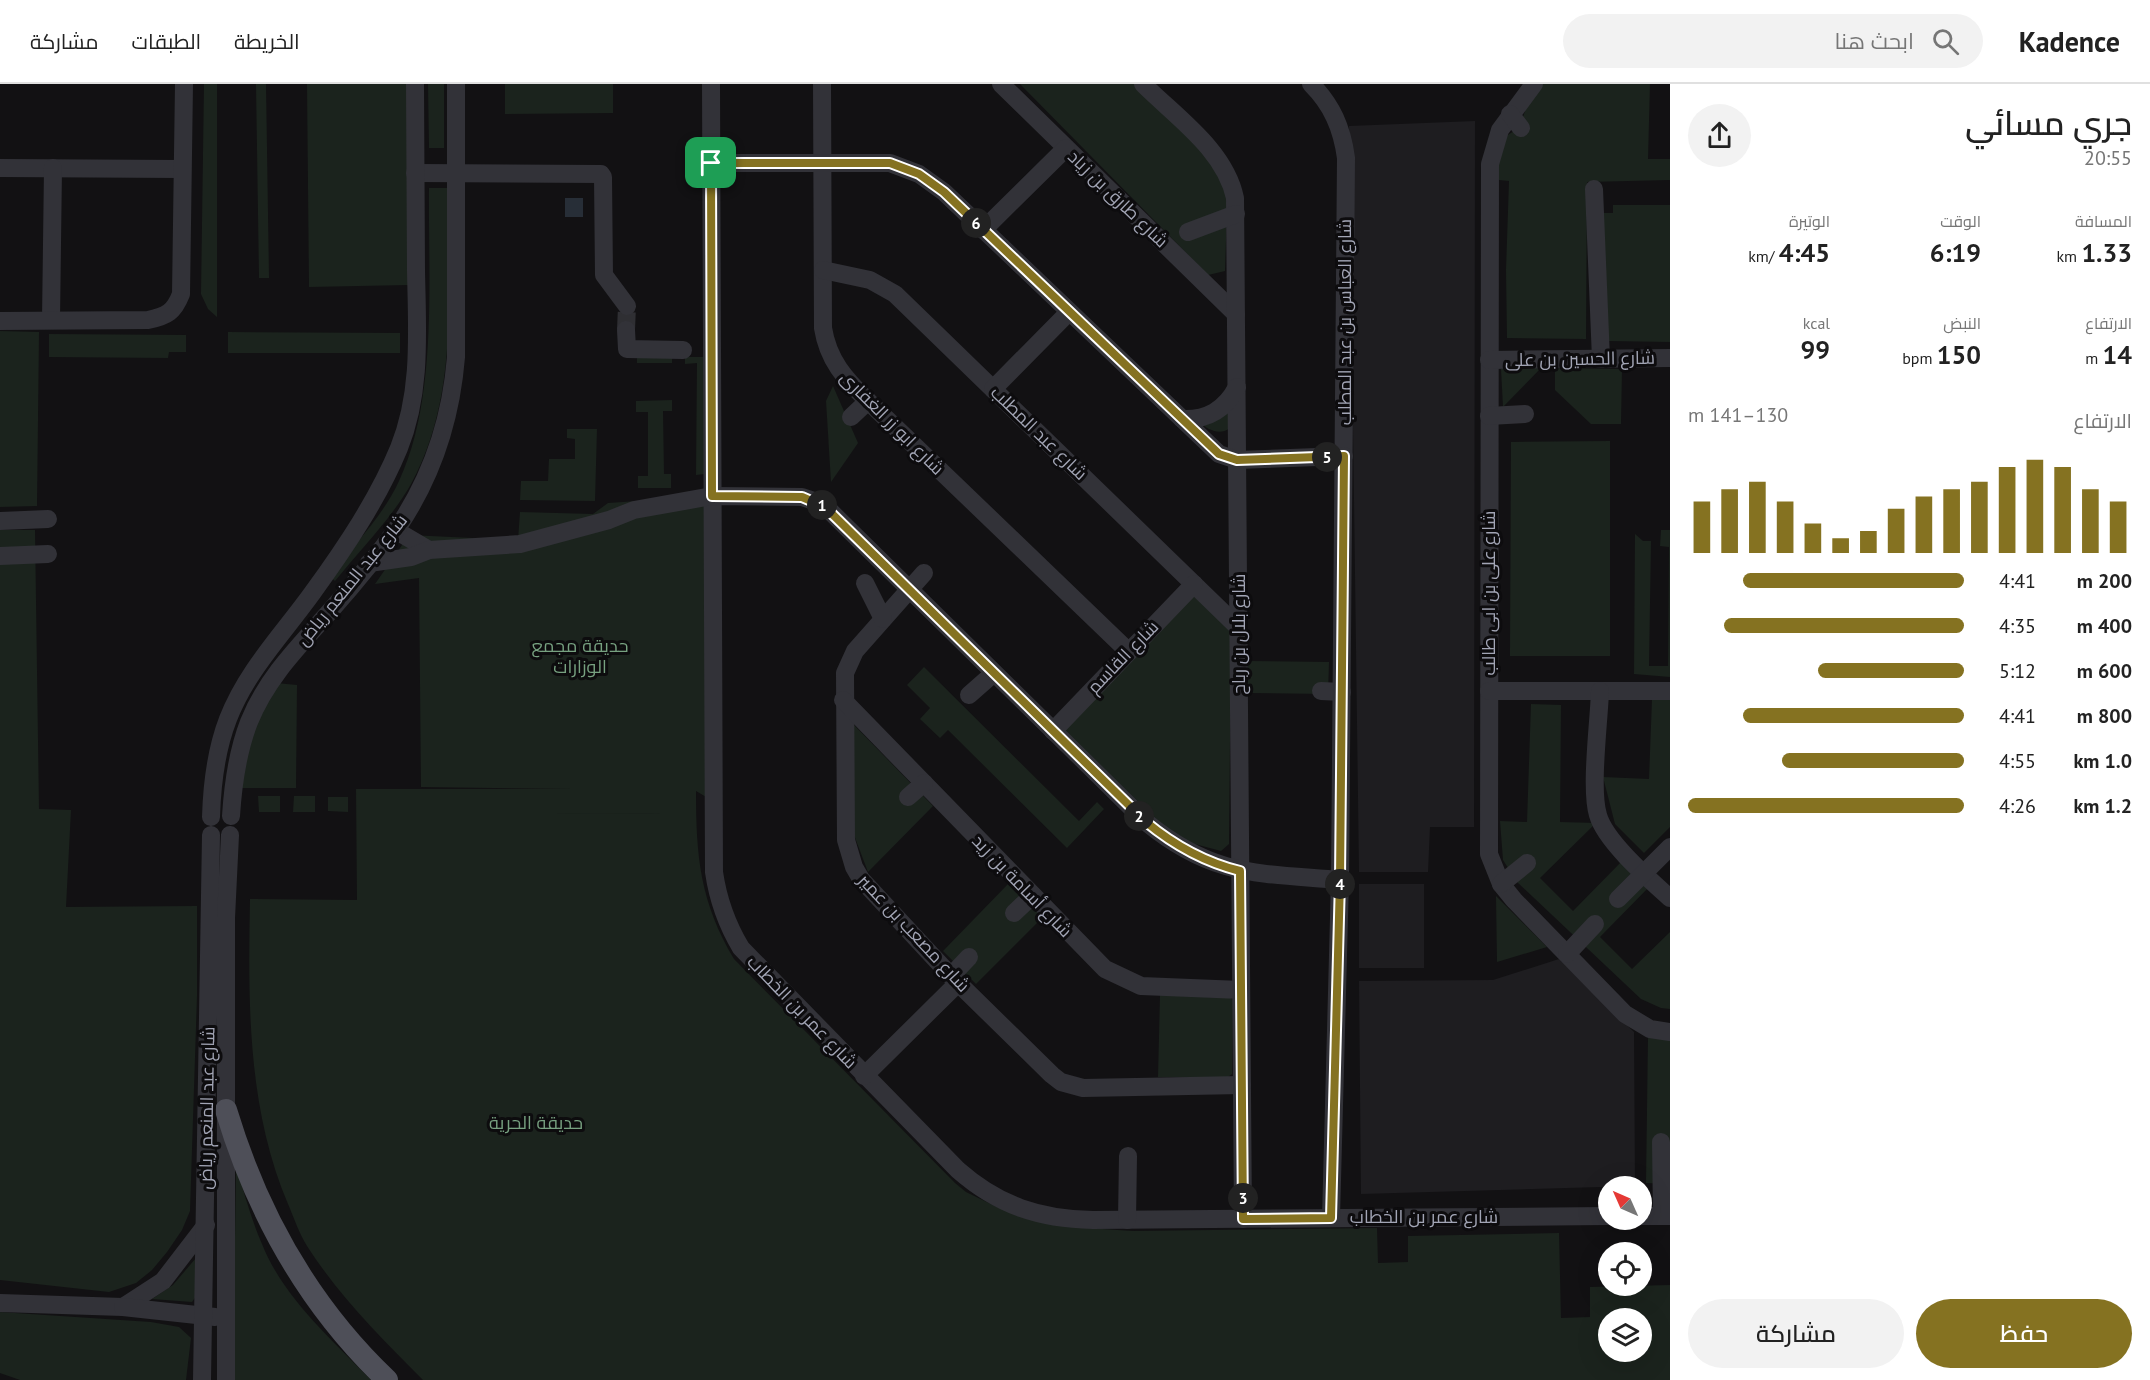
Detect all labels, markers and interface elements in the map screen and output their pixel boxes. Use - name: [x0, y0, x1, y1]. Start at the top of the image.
- search box: [1563, 14, 1983, 68]
- text: Kadence: [2019, 23, 2120, 60]
- icon: search: [1929, 25, 1962, 58]
- text: ابحث هنا: [1834, 27, 1914, 55]
- text: مشاركة: [30, 28, 99, 55]
- text: الطبقات: [132, 28, 201, 55]
- text: الخريطة: [234, 28, 300, 55]
- text: جري مسائي: [1965, 101, 2132, 144]
- button: share: [1688, 104, 1751, 167]
- pin: [685, 137, 736, 188]
- street label: شارع طارق بن زياد: [1063, 145, 1173, 253]
- text: 20:55: [2084, 145, 2132, 171]
- icon: arrive: [694, 146, 727, 179]
- pin: 6: [961, 208, 991, 238]
- text: الوتيرة: [1789, 211, 1830, 231]
- text: الوقت: [1940, 211, 1981, 231]
- text: المسافة: [2075, 211, 2132, 231]
- text: 6: [971, 213, 981, 233]
- street label: شارع العباس بن عبد المطلب: [1333, 219, 1357, 425]
- text: 4:45: [1779, 236, 1830, 269]
- text: 6:19: [1930, 236, 1981, 269]
- text: 1.33: [2081, 236, 2132, 269]
- text: /km: [1748, 246, 1779, 266]
- text: km: [2056, 246, 2081, 266]
- text: kcal: [1803, 313, 1830, 333]
- text: النبض: [1943, 313, 1981, 333]
- text: الارتفاع: [2085, 313, 2132, 333]
- text: 99: [1801, 333, 1830, 366]
- text: 150: [1937, 338, 1981, 371]
- text: 14: [2103, 338, 2132, 371]
- street label: شارع الحسين بن على: [1505, 346, 1655, 372]
- text: bpm: [1902, 348, 1937, 368]
- text: m: [2085, 348, 2103, 368]
- street label: شارع ابو زر الغفارى: [835, 366, 949, 480]
- street label: شارع عبد المطلب: [985, 381, 1093, 485]
- text: 130–141 m: [1688, 402, 1788, 428]
- text: الارتفاع: [2073, 408, 2132, 434]
- pin: 5: [1312, 442, 1342, 472]
- text: 5: [1322, 447, 1332, 467]
- pin: 1: [807, 490, 837, 520]
- text: 1: [817, 495, 827, 515]
- street label: شارع عبد المنعم رياض: [291, 509, 413, 651]
- street label: شارع على بن ابى طالب: [1477, 511, 1501, 675]
- text: 4:41: [1999, 568, 2036, 594]
- text: 200 m: [2077, 568, 2132, 594]
- street label: شارع بلال بن رباح: [1227, 574, 1251, 694]
- text: 4:35: [1999, 613, 2036, 639]
- text: 400 m: [2077, 613, 2132, 639]
- street label: شارع القاسم: [1082, 615, 1164, 699]
- park label: حديقة مجمع الوزارات: [531, 634, 629, 678]
- text: 5:12: [1999, 658, 2036, 684]
- text: 600 m: [2077, 658, 2132, 684]
- text: 4:41: [1999, 703, 2036, 729]
- text: 800 m: [2077, 703, 2132, 729]
- text: 4:55: [1999, 748, 2036, 774]
- text: 1.0 km: [2073, 748, 2132, 774]
- text: 4:26: [1999, 793, 2036, 819]
- text: 1.2 km: [2073, 793, 2132, 819]
- pin: 2: [1124, 801, 1154, 831]
- text: 2: [1134, 806, 1144, 826]
- street label: شارع أسامة بن زيد: [967, 829, 1077, 943]
- street label: شارع مصعب بن عمير: [852, 868, 975, 997]
- pin: 4: [1325, 869, 1355, 899]
- text: 4: [1335, 874, 1345, 894]
- street label: شارع عمر بن الخطاب: [742, 950, 862, 1074]
- street label: شارع عبد المنعم رياض: [194, 1026, 220, 1190]
- park label: حديقة الحرية: [489, 1111, 583, 1134]
- north arrow: [1598, 1176, 1652, 1230]
- map controls: [1598, 1176, 1652, 1362]
- pin: 3: [1228, 1183, 1258, 1213]
- text: 3: [1238, 1188, 1248, 1208]
- street label: شارع عمر بن الخطاب: [1350, 1205, 1498, 1229]
- button: locate: [1598, 1242, 1652, 1296]
- button: مشاركة: [1688, 1299, 1904, 1368]
- button: حفظ: [1916, 1299, 2132, 1368]
- button: layers: [1598, 1308, 1652, 1362]

